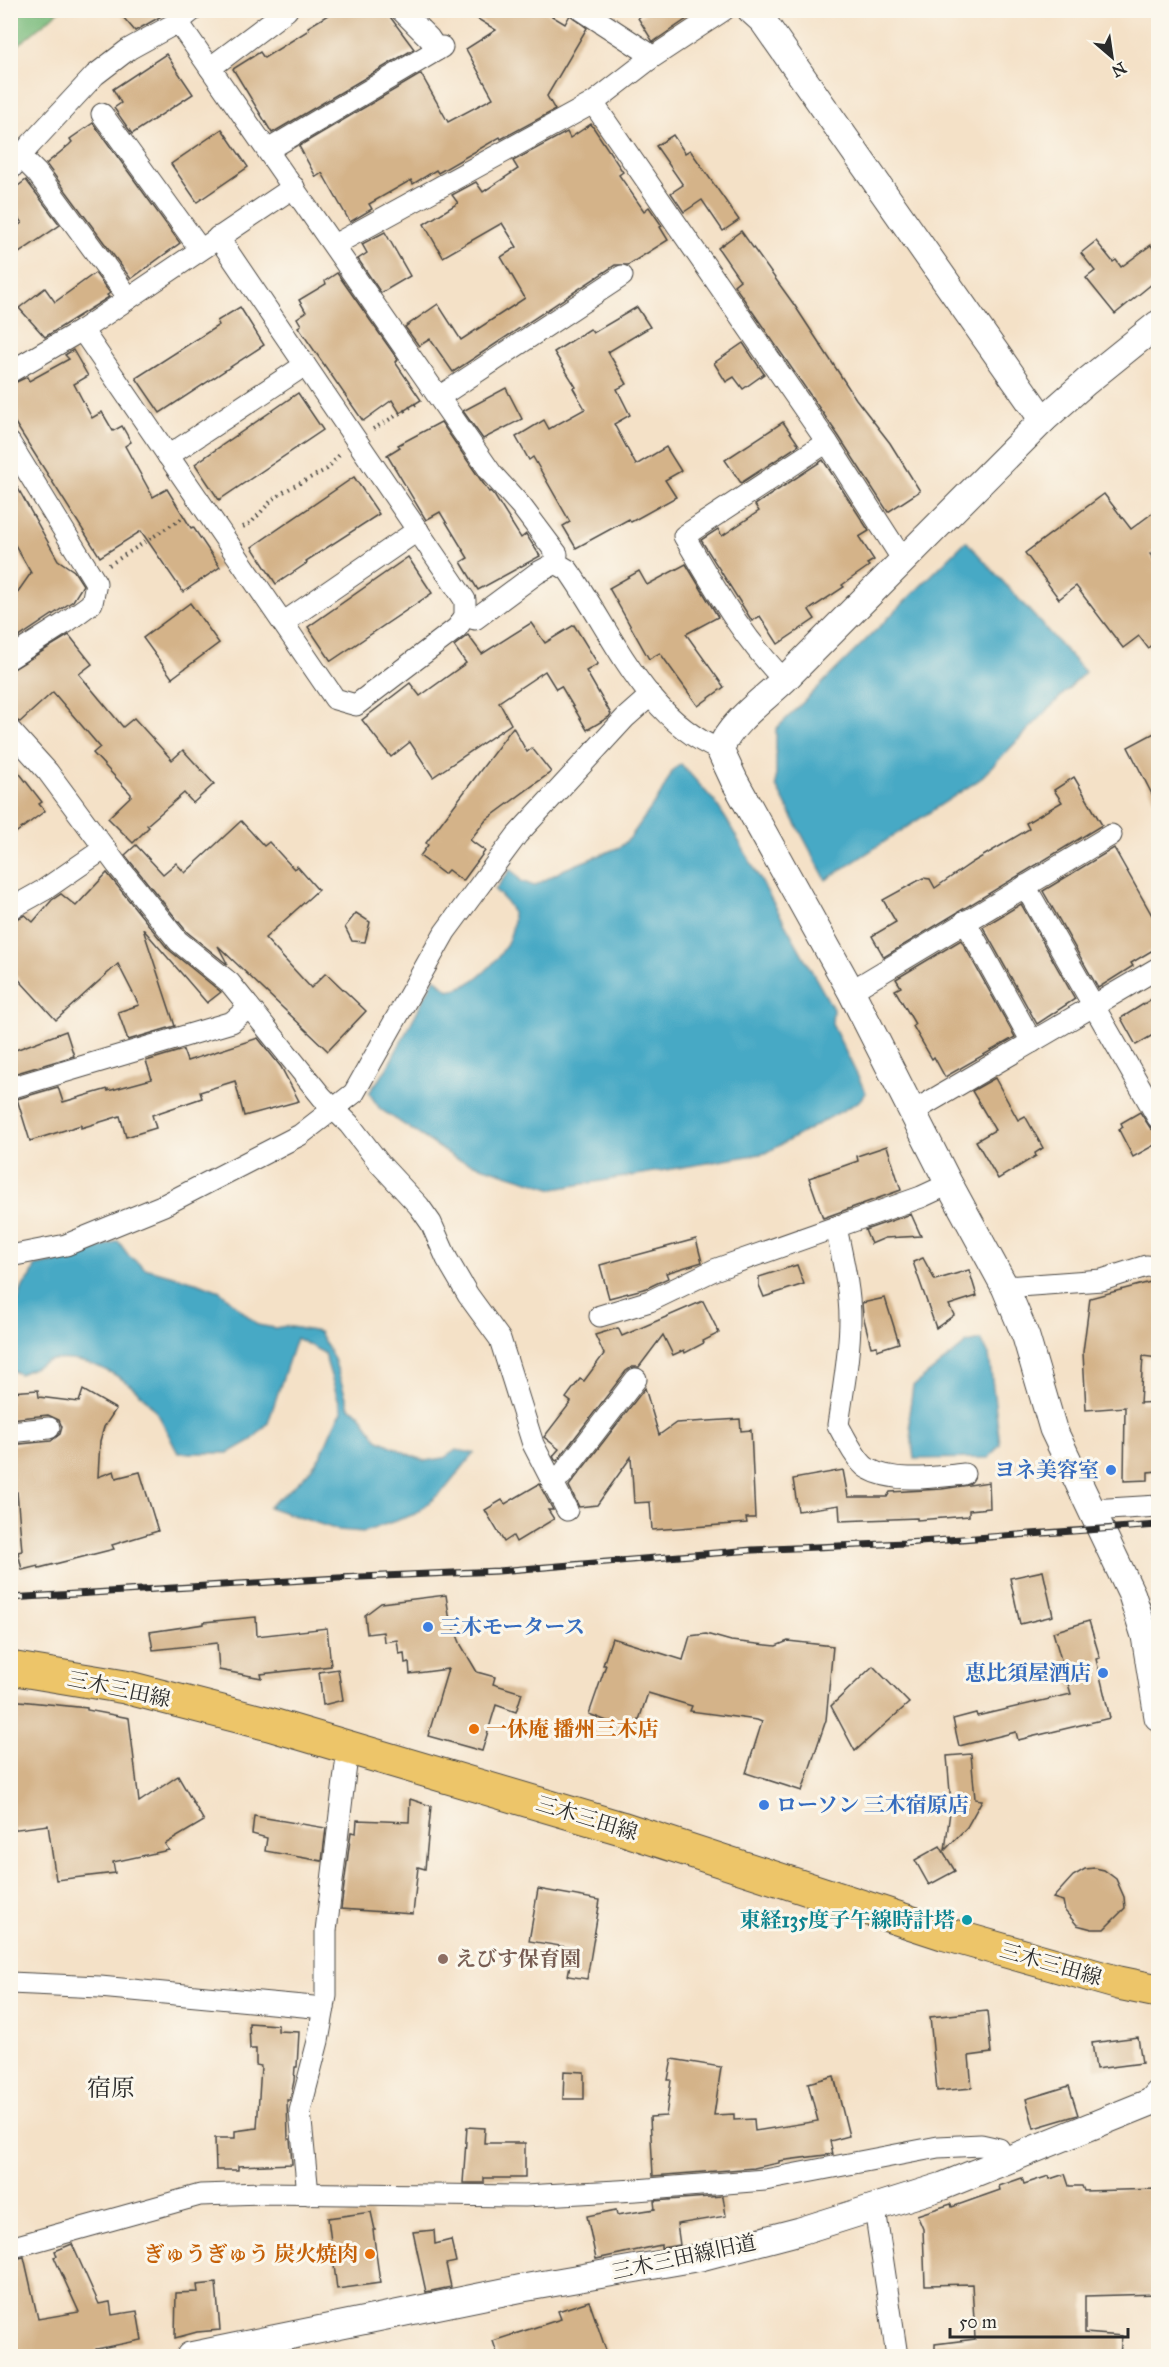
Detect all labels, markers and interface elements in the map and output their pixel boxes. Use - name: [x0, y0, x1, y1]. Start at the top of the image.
- north arrow: [1082, 27, 1142, 87]
- text: N: [1108, 58, 1130, 81]
- place label: ヨネ美容室: [994, 1457, 1099, 1483]
- marker: ヨネ美容室: [1104, 1463, 1118, 1477]
- place label: 三木モータース: [440, 1614, 585, 1640]
- marker: 三木モータース: [421, 1620, 435, 1634]
- place label: 恵比須屋酒店: [965, 1660, 1091, 1686]
- street label: 三木三田線: [65, 1665, 173, 1713]
- marker: 恵比須屋酒店: [1096, 1666, 1110, 1680]
- place label: 一休庵 播州三木店: [486, 1716, 659, 1742]
- marker: 一休庵 播州三木店: [467, 1722, 481, 1736]
- street label: 三木三田線: [533, 1790, 641, 1846]
- place label: ローソン 三木宿原店: [776, 1792, 969, 1818]
- marker: ローソン 三木宿原店: [757, 1798, 771, 1812]
- place label: 東経135度子午線時計塔: [740, 1907, 955, 1933]
- marker: 東経135度子午線時計塔: [960, 1913, 974, 1927]
- street label: 三木三田線: [997, 1937, 1105, 1991]
- place label: えびす保育園: [455, 1946, 581, 1972]
- marker: えびす保育園: [436, 1952, 450, 1966]
- district label: 宿原: [87, 2073, 135, 2103]
- street label: 三木三田線旧道: [609, 2229, 759, 2285]
- place label: ぎゅうぎゅう 炭火焼肉: [143, 2241, 358, 2267]
- marker: ぎゅうぎゅう 炭火焼肉: [363, 2247, 377, 2261]
- scale bar: [950, 2301, 1128, 2339]
- text: 50 m: [959, 2311, 997, 2333]

